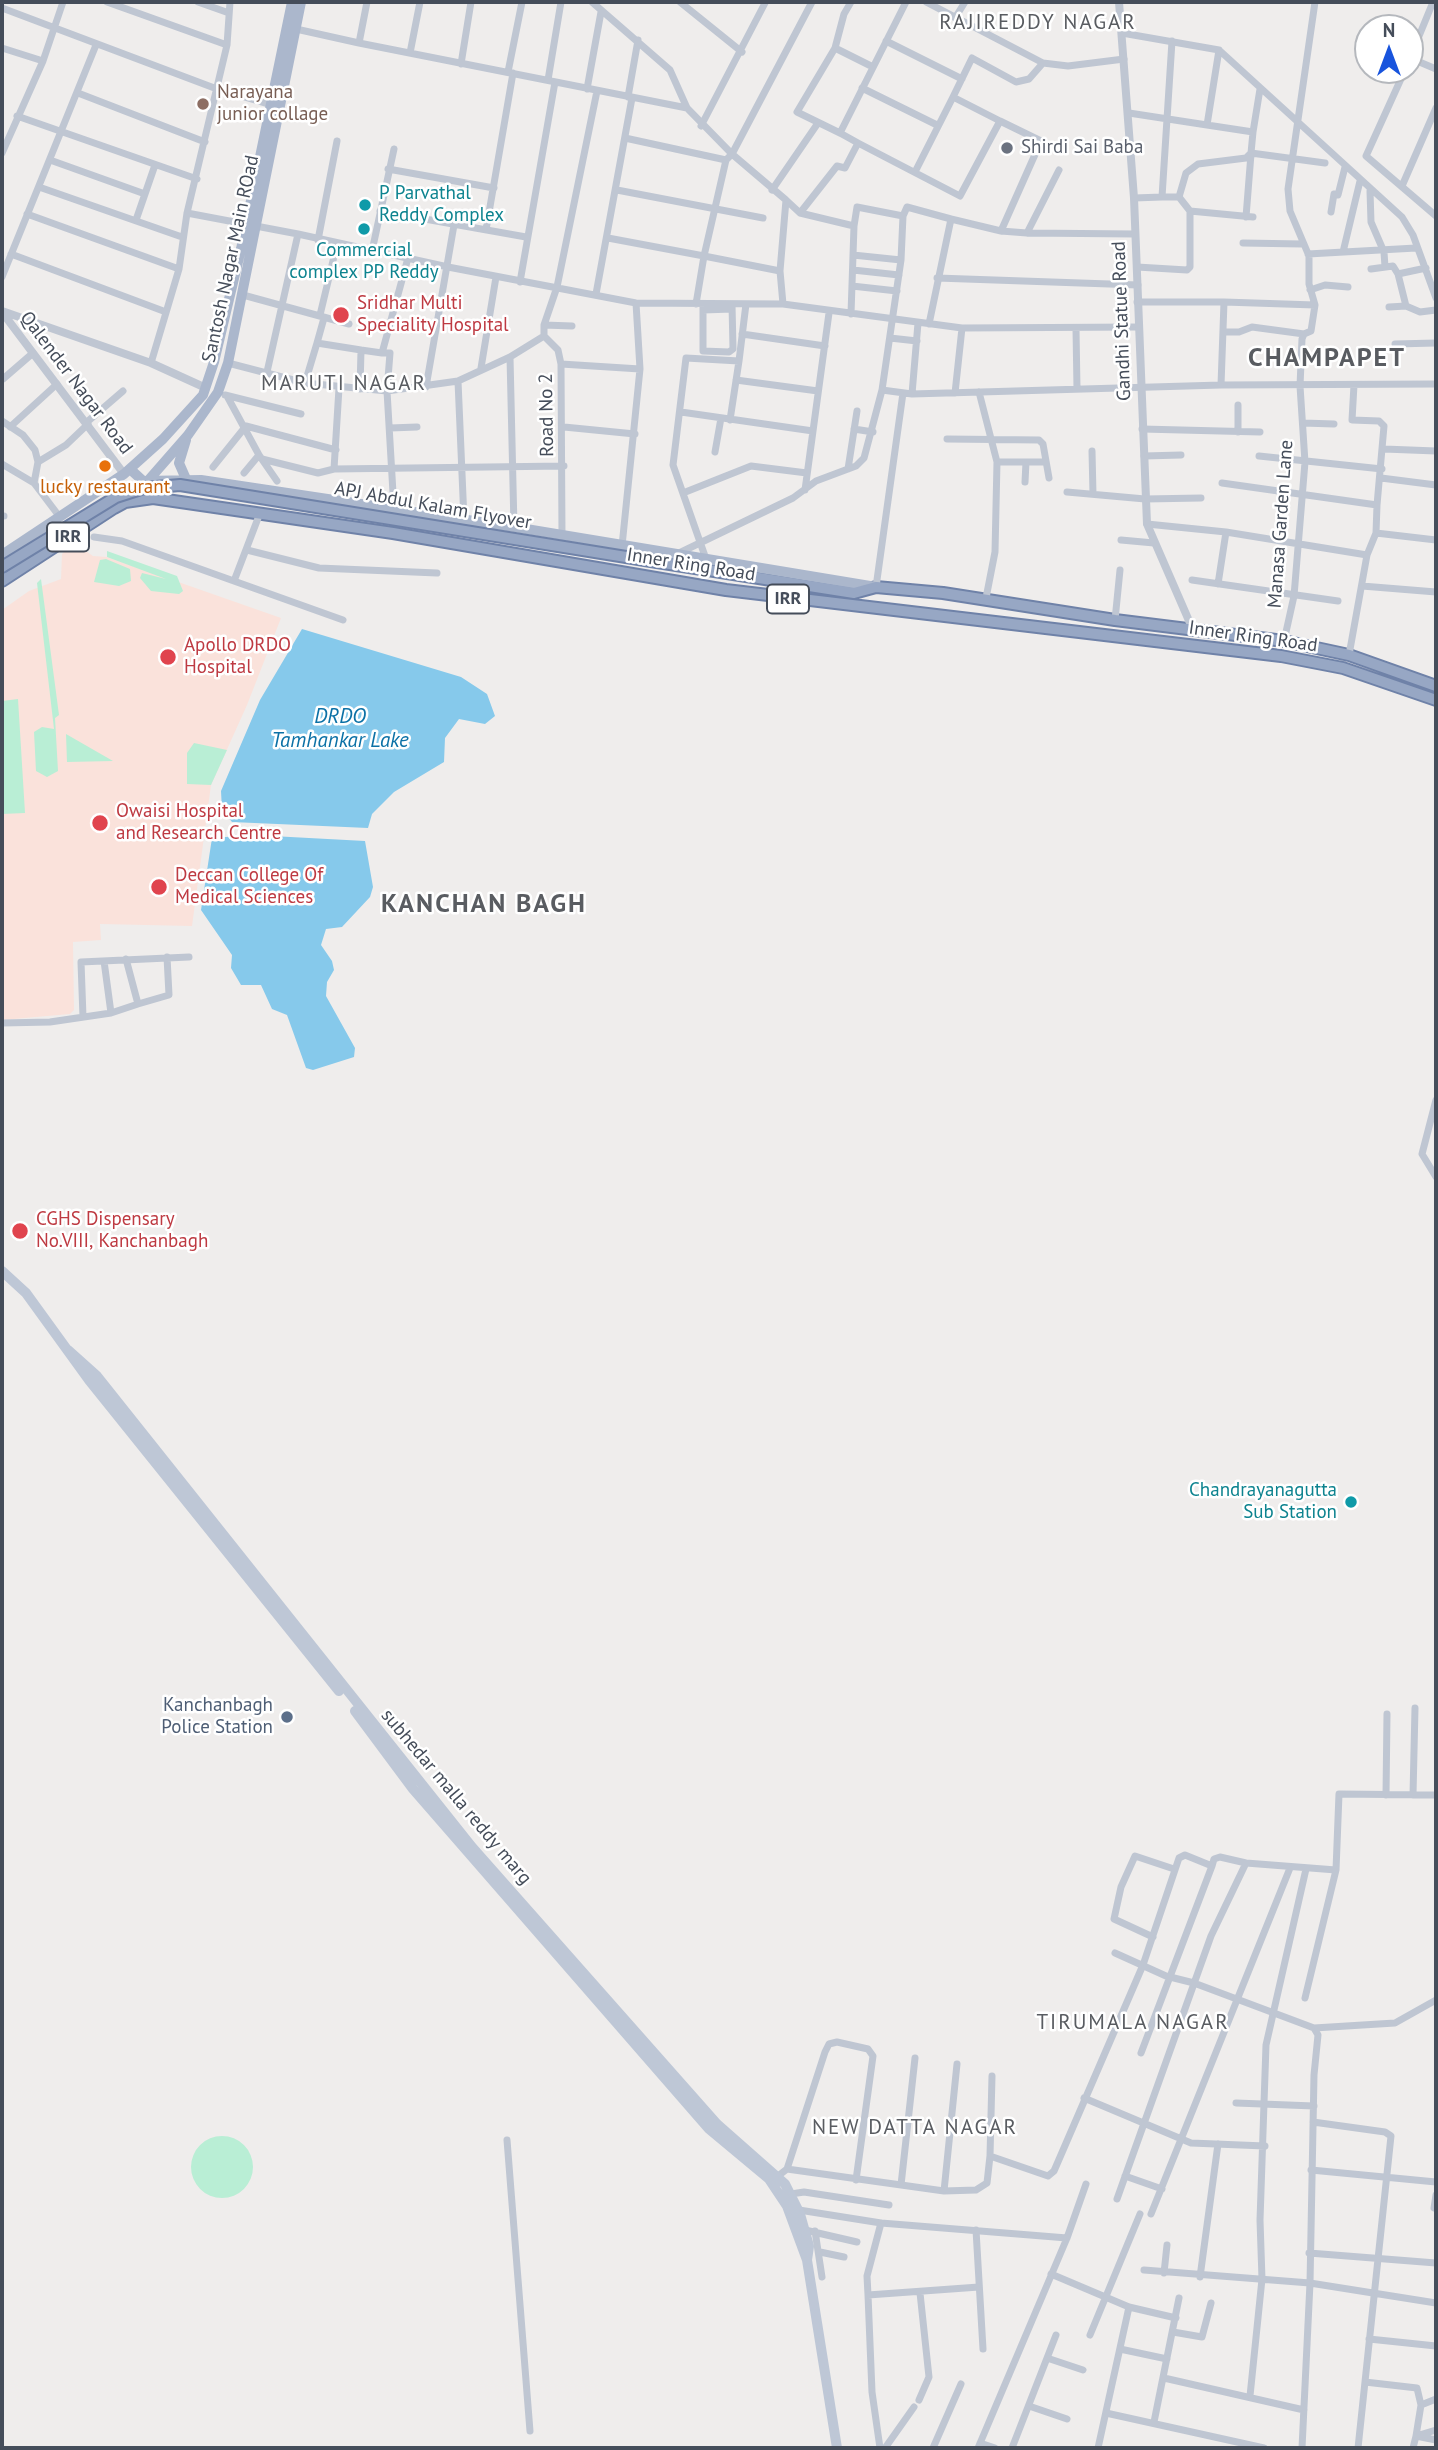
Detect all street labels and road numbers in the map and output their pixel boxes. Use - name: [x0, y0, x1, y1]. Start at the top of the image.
- street label: Santosh Nagar Main ROad: [198, 153, 264, 365]
- street label: Gandhi Statue Road: [1108, 241, 1136, 401]
- street label: Qalender Nagar Road: [15, 307, 137, 459]
- street label: Road No 2: [535, 373, 559, 457]
- street label: Manasa Garden Lane: [1264, 439, 1298, 609]
- street label: APJ Abdul Kalam Flyover: [333, 477, 533, 535]
- road number: IRR: [47, 522, 89, 552]
- street label: Inner Ring Road: [625, 544, 757, 586]
- road number: IRR: [767, 584, 809, 614]
- street label: Inner Ring Road: [1187, 617, 1319, 657]
- street label: subhedar malla reddy marg: [376, 1705, 536, 1889]

